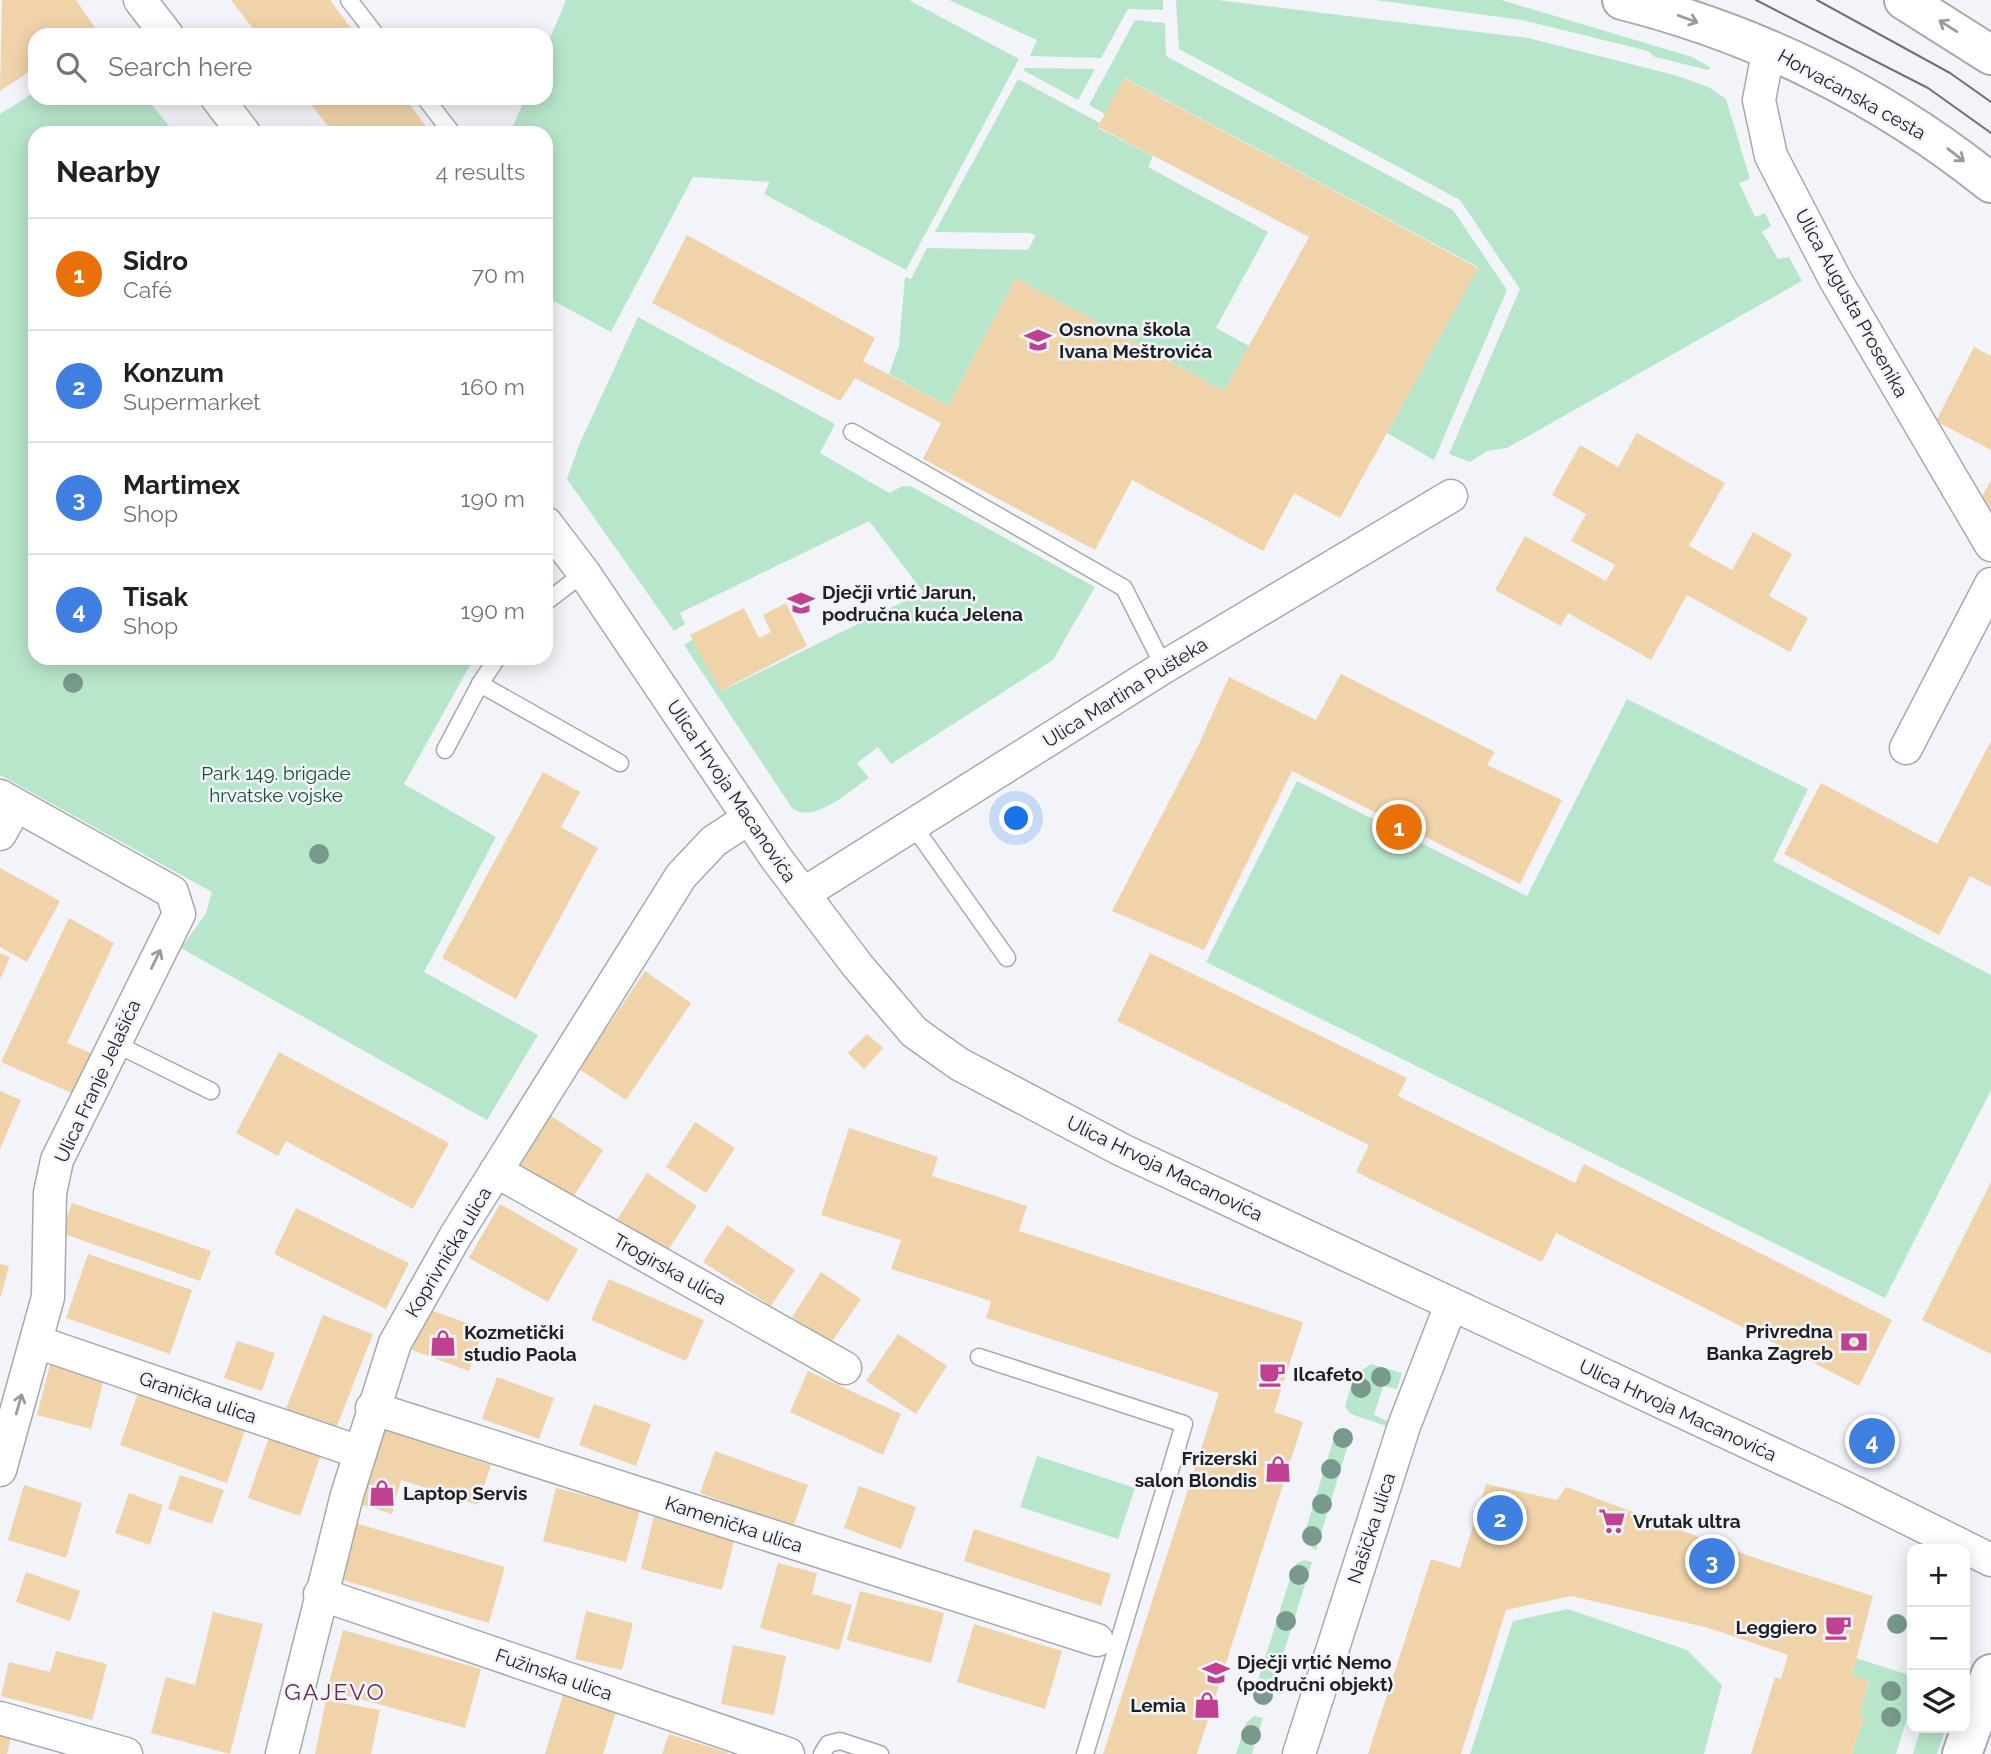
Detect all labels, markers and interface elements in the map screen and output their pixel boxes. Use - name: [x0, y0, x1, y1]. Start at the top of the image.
- one-way arrow: [1676, 14, 1698, 26]
- one-way arrow: [1939, 19, 1959, 33]
- search box: [28, 28, 553, 105]
- street label: Horvaćanska cesta: [1774, 44, 1930, 144]
- icon: search: [52, 48, 90, 86]
- text: Search here: [108, 52, 252, 82]
- one-way arrow: [1946, 147, 1964, 162]
- text: Nearby: [56, 154, 160, 189]
- text: 4 results: [436, 158, 525, 185]
- street label: Ulica Augusta Prosenika: [1791, 205, 1913, 401]
- text: Sidro: [123, 246, 188, 276]
- text: 1: [73, 261, 85, 288]
- text: 70 m: [472, 261, 525, 288]
- text: Café: [123, 276, 172, 303]
- place label: Osnovna škola Ivana Meštrovića: [1059, 318, 1212, 362]
- school or university icon: Osnovna škola Ivana Meštrovića: [1023, 325, 1053, 355]
- text: Konzum: [123, 358, 224, 388]
- text: 2: [73, 373, 85, 400]
- text: 160 m: [460, 373, 525, 400]
- text: Supermarket: [123, 388, 261, 415]
- text: Martimex: [123, 470, 240, 500]
- text: 3: [73, 485, 85, 512]
- text: 190 m: [461, 485, 525, 512]
- text: Shop: [123, 500, 178, 527]
- place label: Dječji vrtić Jarun, područna kuća Jelena: [822, 581, 1023, 625]
- text: Tisak: [123, 582, 188, 612]
- school or university icon: Dječji vrtić Jarun, područna kuća Jelena: [786, 588, 816, 618]
- text: 4: [72, 597, 86, 624]
- text: 190 m: [461, 597, 525, 624]
- text: Shop: [123, 612, 178, 639]
- street label: Ulica Martina Pušteka: [1039, 632, 1211, 752]
- street label: Ulica Hrvoja Macanovića: [663, 696, 801, 886]
- park label: Park 149. brigade hrvatske vojske: [201, 762, 351, 806]
- your location: [999, 801, 1033, 835]
- pin: 1: [1376, 801, 1422, 853]
- one-way arrow: [149, 949, 163, 970]
- street label: Ulica Franje Jelašića: [50, 996, 144, 1166]
- street label: Ulica Hrvoja Macanovića: [1063, 1111, 1267, 1225]
- street label: Koprivnička ulica: [400, 1183, 496, 1321]
- street label: Trogirska ulica: [610, 1229, 730, 1309]
- place label: Privredna Banka Zagreb: [1706, 1320, 1833, 1364]
- place label: Kozmetički studio Paola: [464, 1321, 577, 1365]
- bank icon: Privredna Banka Zagreb: [1839, 1327, 1869, 1357]
- shop icon: Kozmetički studio Paola: [428, 1328, 458, 1358]
- street label: Ulica Hrvoja Macanovića: [1576, 1355, 1780, 1465]
- cafe icon: Ilcafeto: [1257, 1359, 1287, 1389]
- place label: Ilcafeto: [1293, 1363, 1363, 1385]
- street label: Granička ulica: [136, 1367, 260, 1427]
- one-way arrow: [14, 1393, 27, 1415]
- pin: 4: [1849, 1415, 1895, 1467]
- place label: Frizerski salon Blondis: [1135, 1447, 1257, 1491]
- shop icon: Frizerski salon Blondis: [1263, 1454, 1293, 1484]
- street label: Našička ulica: [1343, 1470, 1399, 1586]
- shop icon: Laptop Servis: [367, 1478, 397, 1508]
- place label: Laptop Servis: [403, 1482, 527, 1504]
- street label: Kamenička ulica: [662, 1491, 806, 1557]
- pin: 2: [1477, 1492, 1523, 1544]
- supermarket icon: Vrutak ultra: [1597, 1506, 1627, 1536]
- place label: Vrutak ultra: [1633, 1510, 1741, 1532]
- pin: 3: [1689, 1535, 1735, 1587]
- map controls: [1907, 1544, 1970, 1733]
- button: +: [1907, 1544, 1970, 1607]
- button: −: [1907, 1607, 1970, 1670]
- cafe icon: Leggiero: [1823, 1612, 1853, 1642]
- place label: Leggiero: [1736, 1616, 1817, 1638]
- street label: Fužinska ulica: [493, 1644, 615, 1704]
- place label: Dječji vrtić Nemo (područni objekt): [1237, 1651, 1393, 1695]
- school or university icon: Dječji vrtić Nemo (područni objekt): [1201, 1658, 1231, 1688]
- button: layers: [1907, 1670, 1970, 1733]
- district label: GAJEVO: [284, 1678, 386, 1705]
- shop icon: Lemia: [1192, 1690, 1222, 1720]
- place label: Lemia: [1130, 1694, 1186, 1716]

